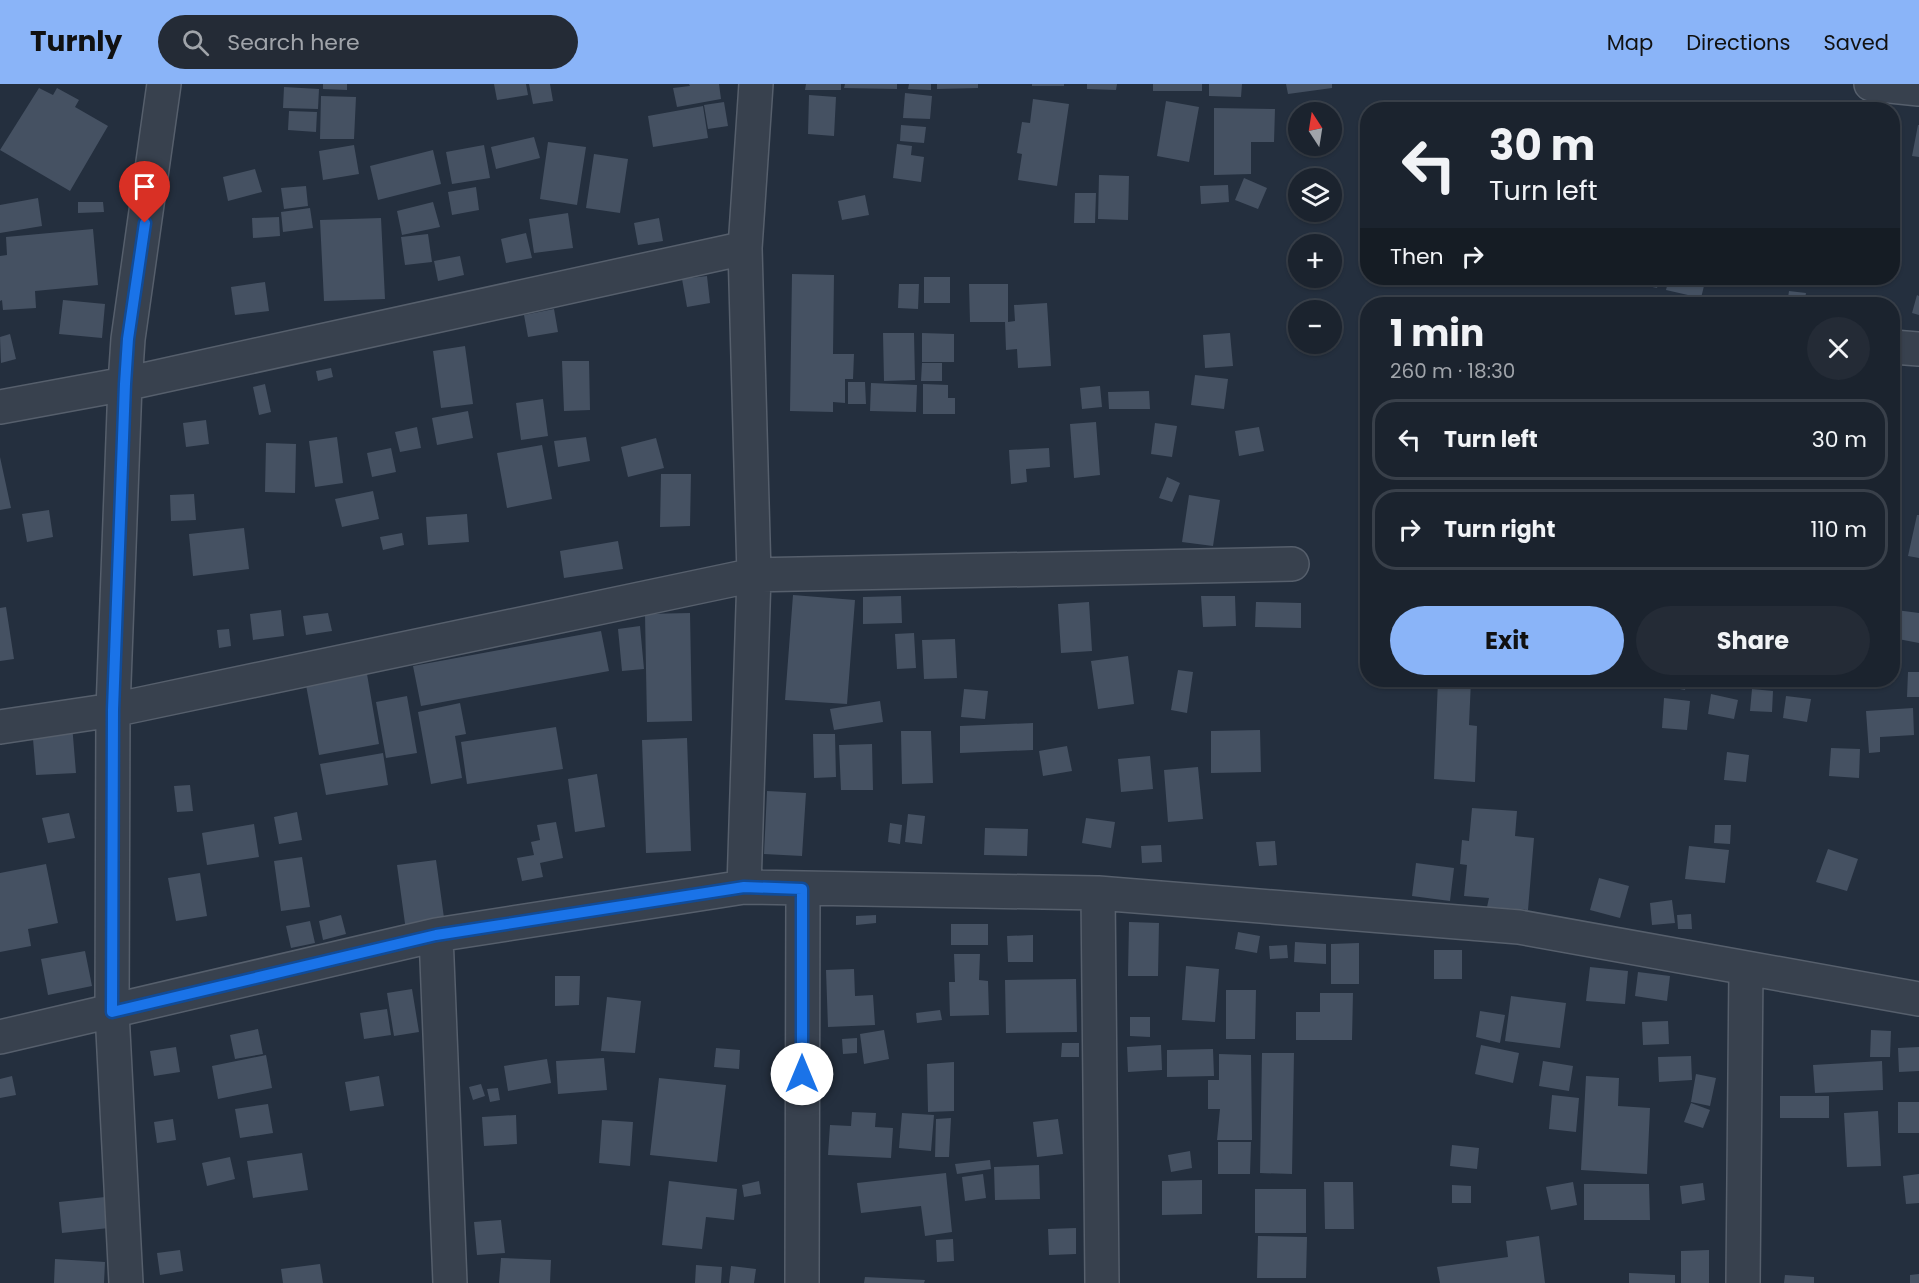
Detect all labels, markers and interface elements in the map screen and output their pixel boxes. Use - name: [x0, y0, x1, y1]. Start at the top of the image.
- search box: [158, 15, 578, 69]
- text: Turnly: [30, 22, 122, 61]
- icon: search: [179, 26, 212, 59]
- text: Search here: [227, 27, 360, 58]
- text: Map: [1607, 28, 1653, 57]
- text: Directions: [1686, 28, 1790, 57]
- text: Saved: [1823, 28, 1889, 57]
- north arrow: [1288, 102, 1342, 156]
- map controls: [1288, 102, 1342, 354]
- text: 30 m: [1489, 116, 1595, 175]
- icon: left: [1390, 126, 1468, 204]
- pin: [119, 161, 170, 223]
- button: layers: [1288, 168, 1342, 222]
- icon: arrive: [128, 170, 161, 203]
- text: Turn left: [1489, 172, 1598, 209]
- button: +: [1288, 234, 1342, 288]
- icon: right: [1456, 240, 1489, 273]
- text: Then: [1390, 241, 1444, 272]
- button: −: [1288, 300, 1342, 354]
- text: 1 min: [1390, 308, 1484, 359]
- button: close: [1807, 317, 1870, 380]
- text: 260 m · 18:30: [1390, 357, 1515, 385]
- icon: left: [1393, 423, 1426, 456]
- text: Turn left: [1444, 424, 1538, 455]
- text: 30 m: [1812, 424, 1867, 455]
- icon: right: [1393, 513, 1426, 546]
- text: Turn right: [1444, 514, 1555, 545]
- text: 110 m: [1811, 514, 1867, 545]
- button: Exit: [1390, 606, 1624, 675]
- button: Share: [1636, 606, 1870, 675]
- position arrow: [770, 1042, 834, 1106]

